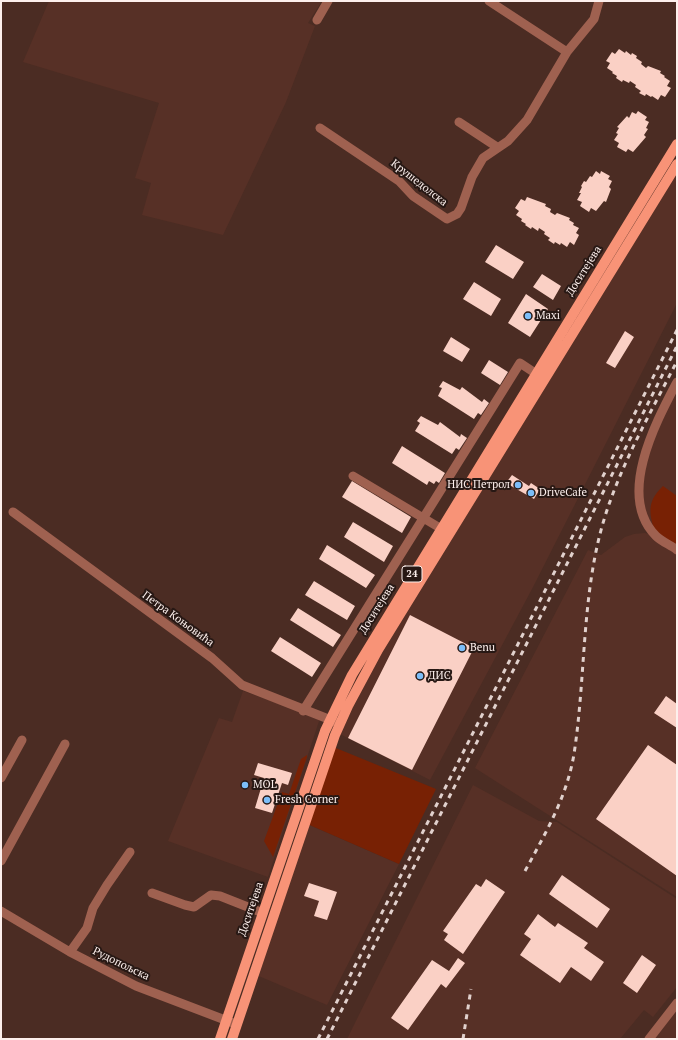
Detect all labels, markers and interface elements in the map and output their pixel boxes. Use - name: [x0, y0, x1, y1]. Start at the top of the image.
- street label: Крушедолска: [388, 157, 450, 209]
- street label: Доситејева: [563, 244, 605, 298]
- place label: Maxi: [536, 309, 560, 323]
- marker: Maxi: [523, 311, 533, 321]
- place label: НИС Петрол: [447, 478, 510, 492]
- marker: НИС Петрол: [513, 480, 523, 490]
- place label: DriveCafe: [539, 486, 587, 500]
- marker: DriveCafe: [526, 488, 536, 498]
- road number: 24: [402, 566, 422, 582]
- street label: Доситејева: [356, 582, 398, 636]
- street label: Петра Коњовића: [140, 589, 216, 649]
- place label: Benu: [470, 641, 495, 655]
- marker: Benu: [457, 643, 467, 653]
- place label: ДИС: [428, 669, 451, 683]
- marker: ДИС: [415, 671, 425, 681]
- place label: MOL: [253, 778, 277, 792]
- marker: MOL: [240, 780, 250, 790]
- place label: Fresh Corner: [275, 793, 338, 807]
- marker: Fresh Corner: [262, 795, 272, 805]
- street label: Доситејева: [236, 880, 266, 938]
- street label: Рудопољска: [90, 945, 152, 983]

